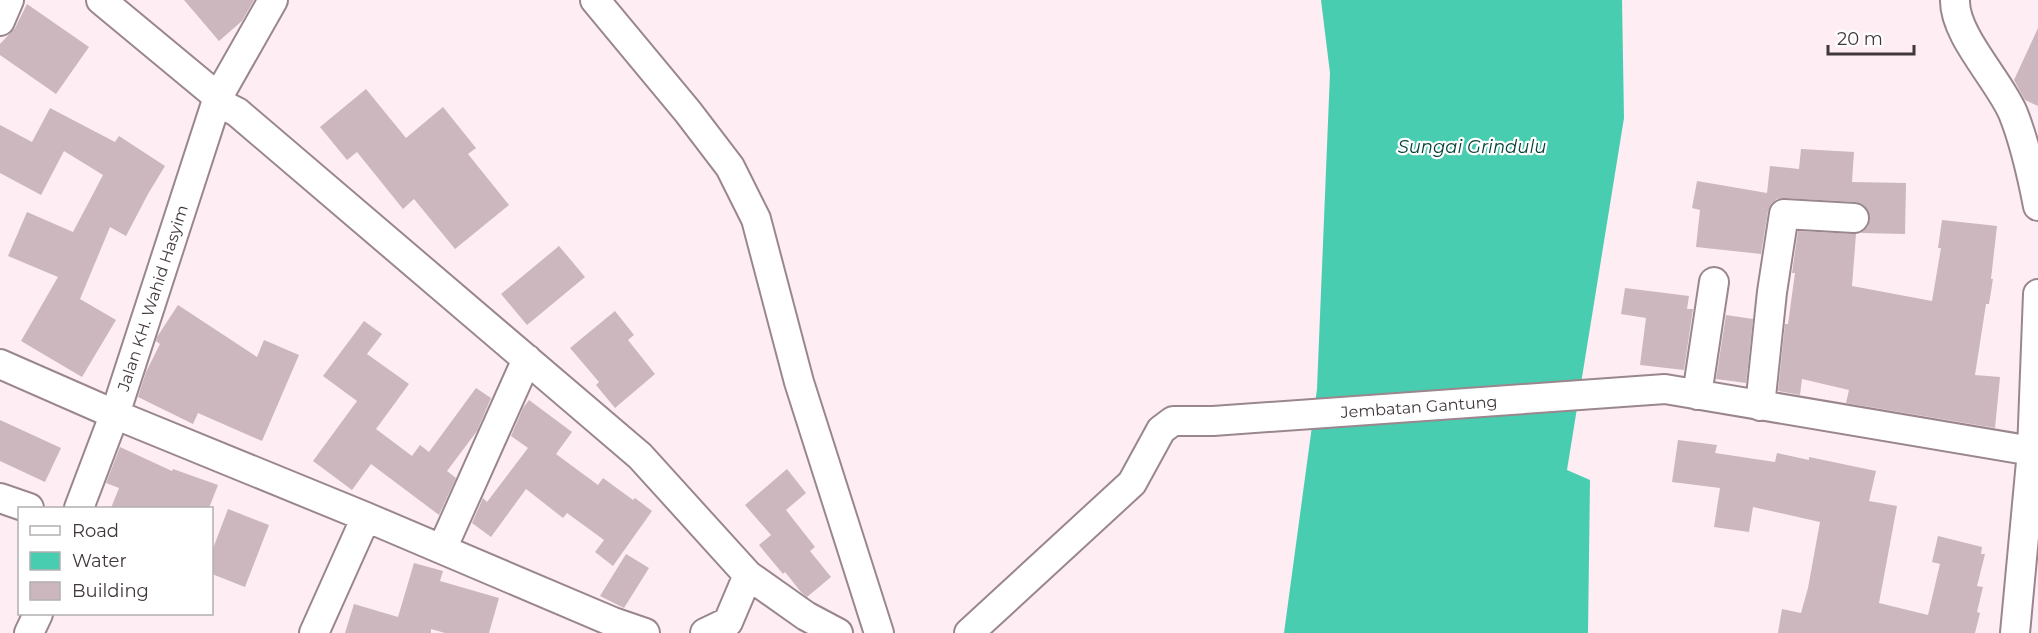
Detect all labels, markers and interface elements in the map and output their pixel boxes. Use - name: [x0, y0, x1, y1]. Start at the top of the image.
- scale bar: [1828, 18, 1914, 56]
- text: 20 m: [1837, 28, 1883, 50]
- water label: Sungai Grindulu: [1398, 136, 1546, 158]
- street label: Jalan KH. Wahid Hasyim: [114, 202, 192, 395]
- street label: Jembatan Gantung: [1339, 392, 1498, 422]
- legend: [18, 507, 213, 615]
- text: Road: [72, 520, 119, 542]
- text: Water: [72, 550, 127, 572]
- text: Building: [72, 580, 149, 602]

